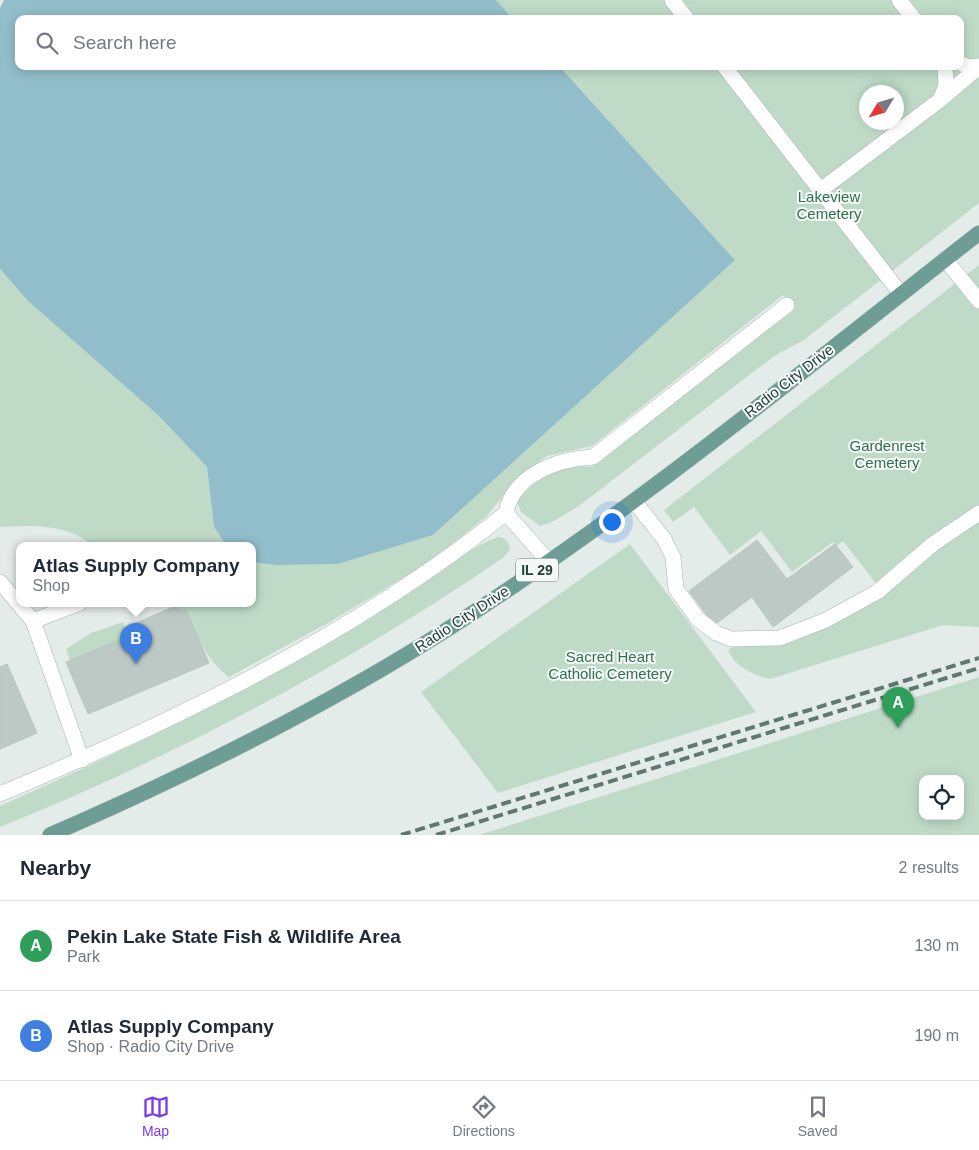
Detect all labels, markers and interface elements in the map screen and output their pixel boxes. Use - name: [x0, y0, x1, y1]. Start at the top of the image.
- search box: [15, 15, 964, 70]
- icon: search: [33, 29, 61, 57]
- text: Search here: [73, 32, 177, 53]
- north arrow: [859, 85, 904, 130]
- park label: Lakeview Cemetery: [796, 188, 862, 222]
- street label: Radio City Drive: [741, 341, 837, 421]
- park label: Gardenrest Cemetery: [849, 437, 925, 471]
- your location: [599, 509, 625, 535]
- popup: [16, 542, 256, 607]
- text: Atlas Supply Company: [33, 555, 239, 576]
- road number: IL 29: [516, 558, 558, 582]
- text: Shop: [33, 577, 70, 594]
- street label: Radio City Drive: [412, 582, 512, 655]
- pin: B: [120, 623, 152, 664]
- park label: Sacred Heart Catholic Cemetery: [548, 648, 672, 682]
- pin: A: [882, 687, 914, 728]
- map controls: [919, 775, 964, 820]
- button: locate: [919, 775, 964, 820]
- text: Nearby: [20, 856, 91, 879]
- text: 2 results: [899, 859, 959, 876]
- text: Pekin Lake State Fish & Wildlife Area: [67, 926, 401, 947]
- text: A: [30, 937, 42, 954]
- text: 130 m: [915, 937, 959, 954]
- text: Park: [67, 948, 100, 965]
- text: Atlas Supply Company: [67, 1016, 274, 1037]
- text: B: [30, 1027, 42, 1044]
- text: 190 m: [915, 1027, 959, 1044]
- text: Shop · Radio City Drive: [67, 1038, 234, 1055]
- tab: Map: [142, 1093, 170, 1139]
- tab: Directions: [453, 1093, 515, 1139]
- tab: Saved: [798, 1093, 837, 1139]

